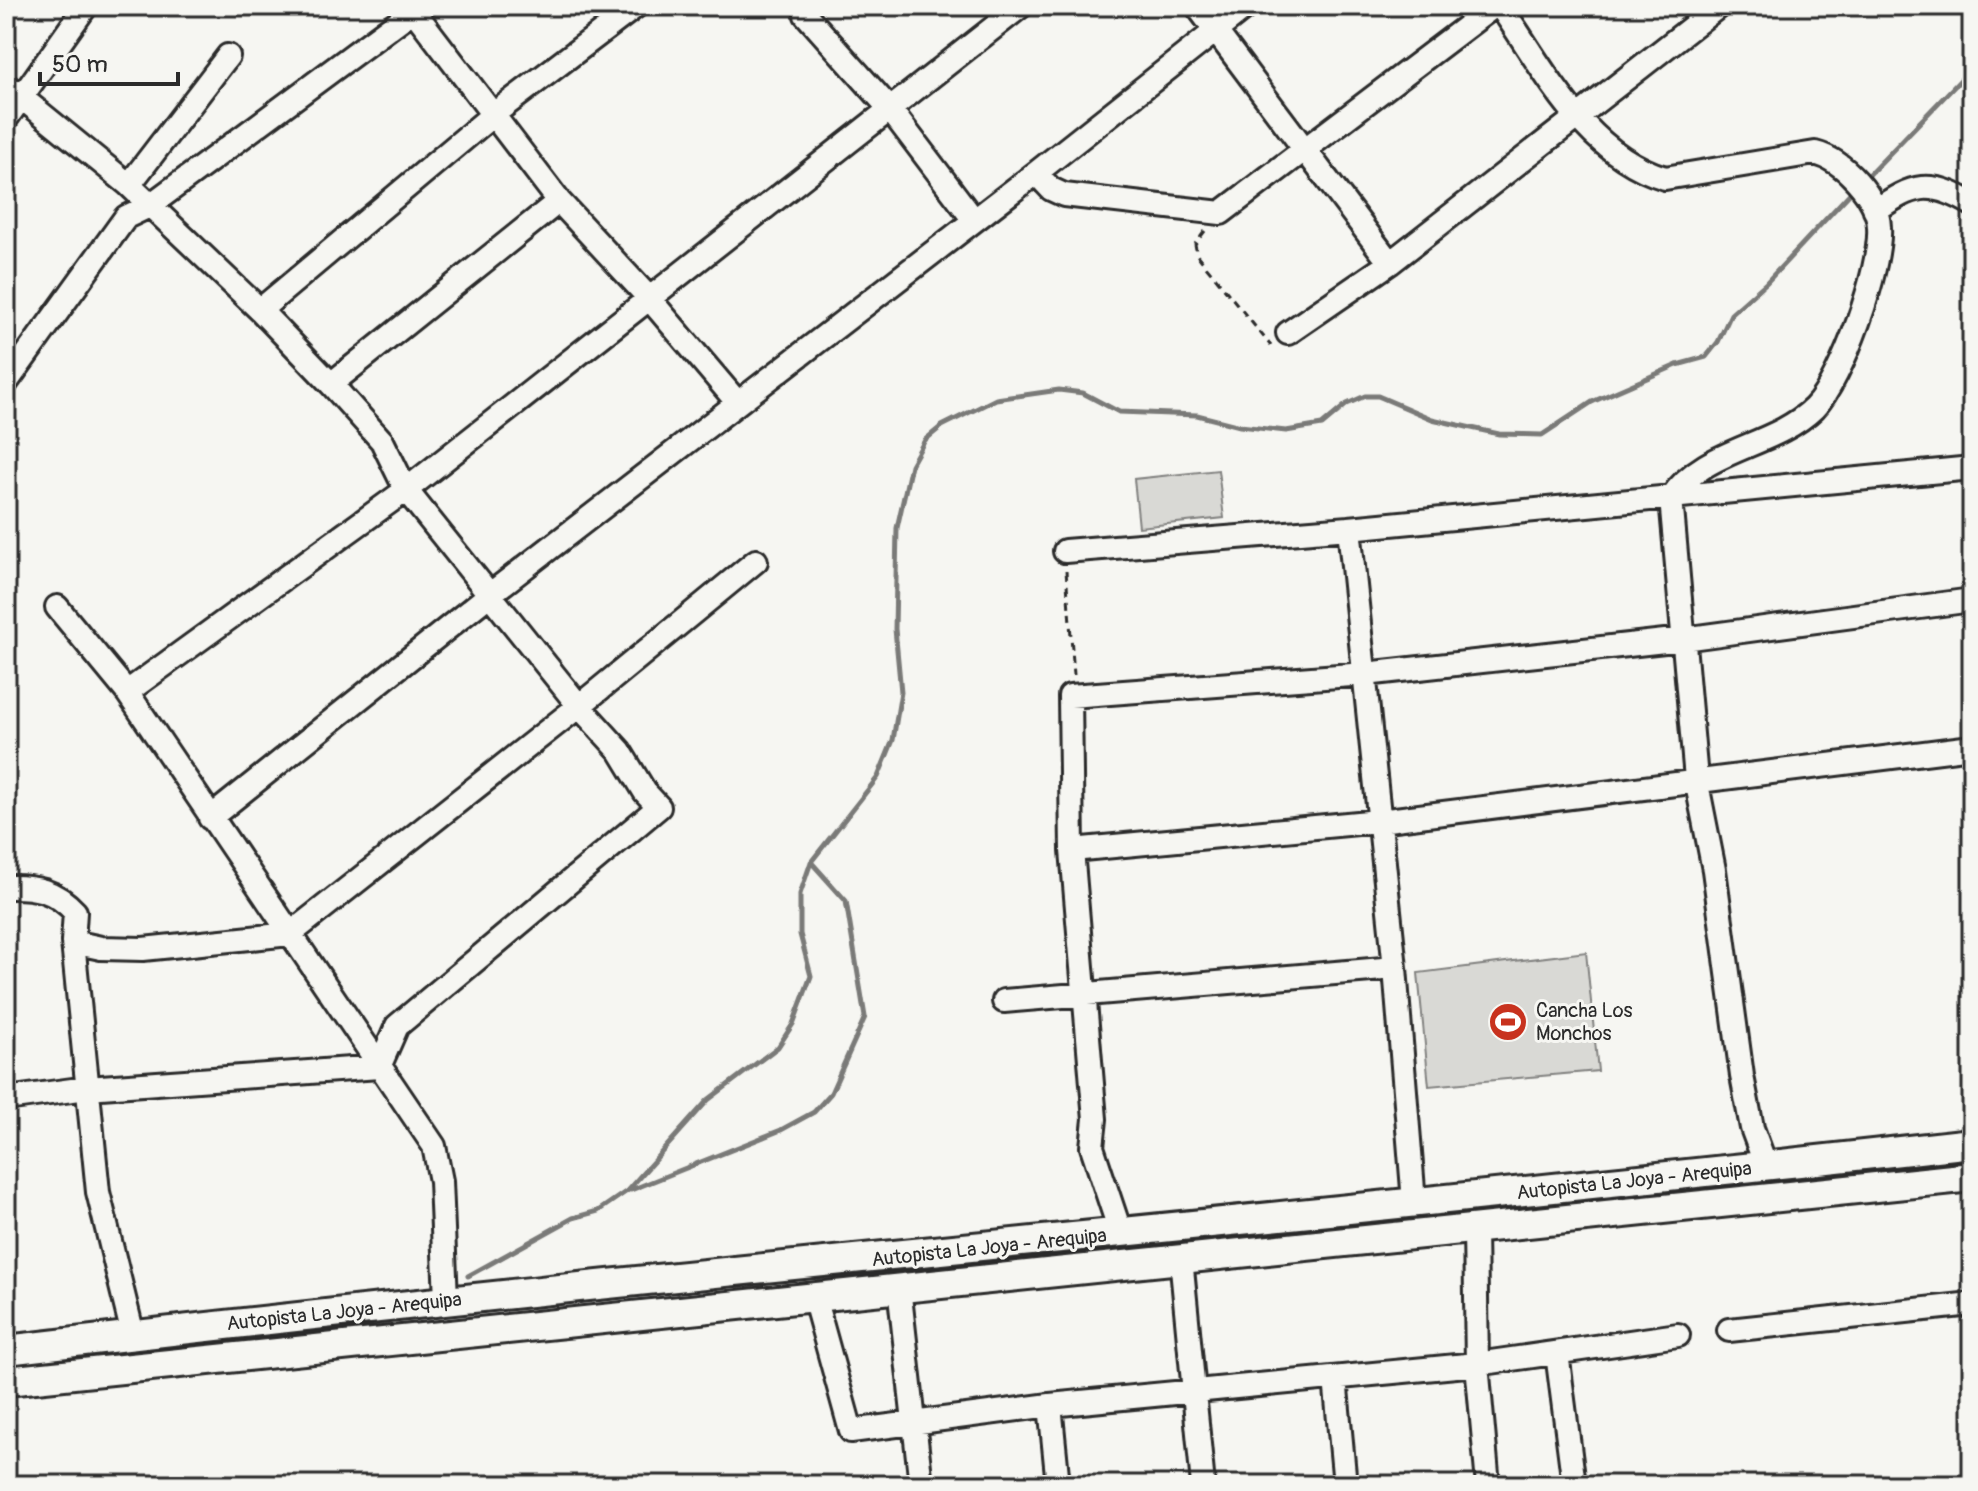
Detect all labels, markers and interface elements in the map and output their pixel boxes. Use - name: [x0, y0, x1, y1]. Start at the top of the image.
- scale bar: [40, 36, 178, 86]
- text: 50 m: [52, 50, 108, 79]
- place label: Cancha Los Monchos: [1536, 998, 1633, 1046]
- sports icon: Cancha Los Monchos: [1487, 1001, 1529, 1043]
- street label: Autopista La Joya - Arequipa: [1515, 1156, 1753, 1205]
- street label: Autopista La Joya - Arequipa: [870, 1223, 1108, 1272]
- street label: Autopista La Joya - Arequipa: [225, 1287, 463, 1336]

